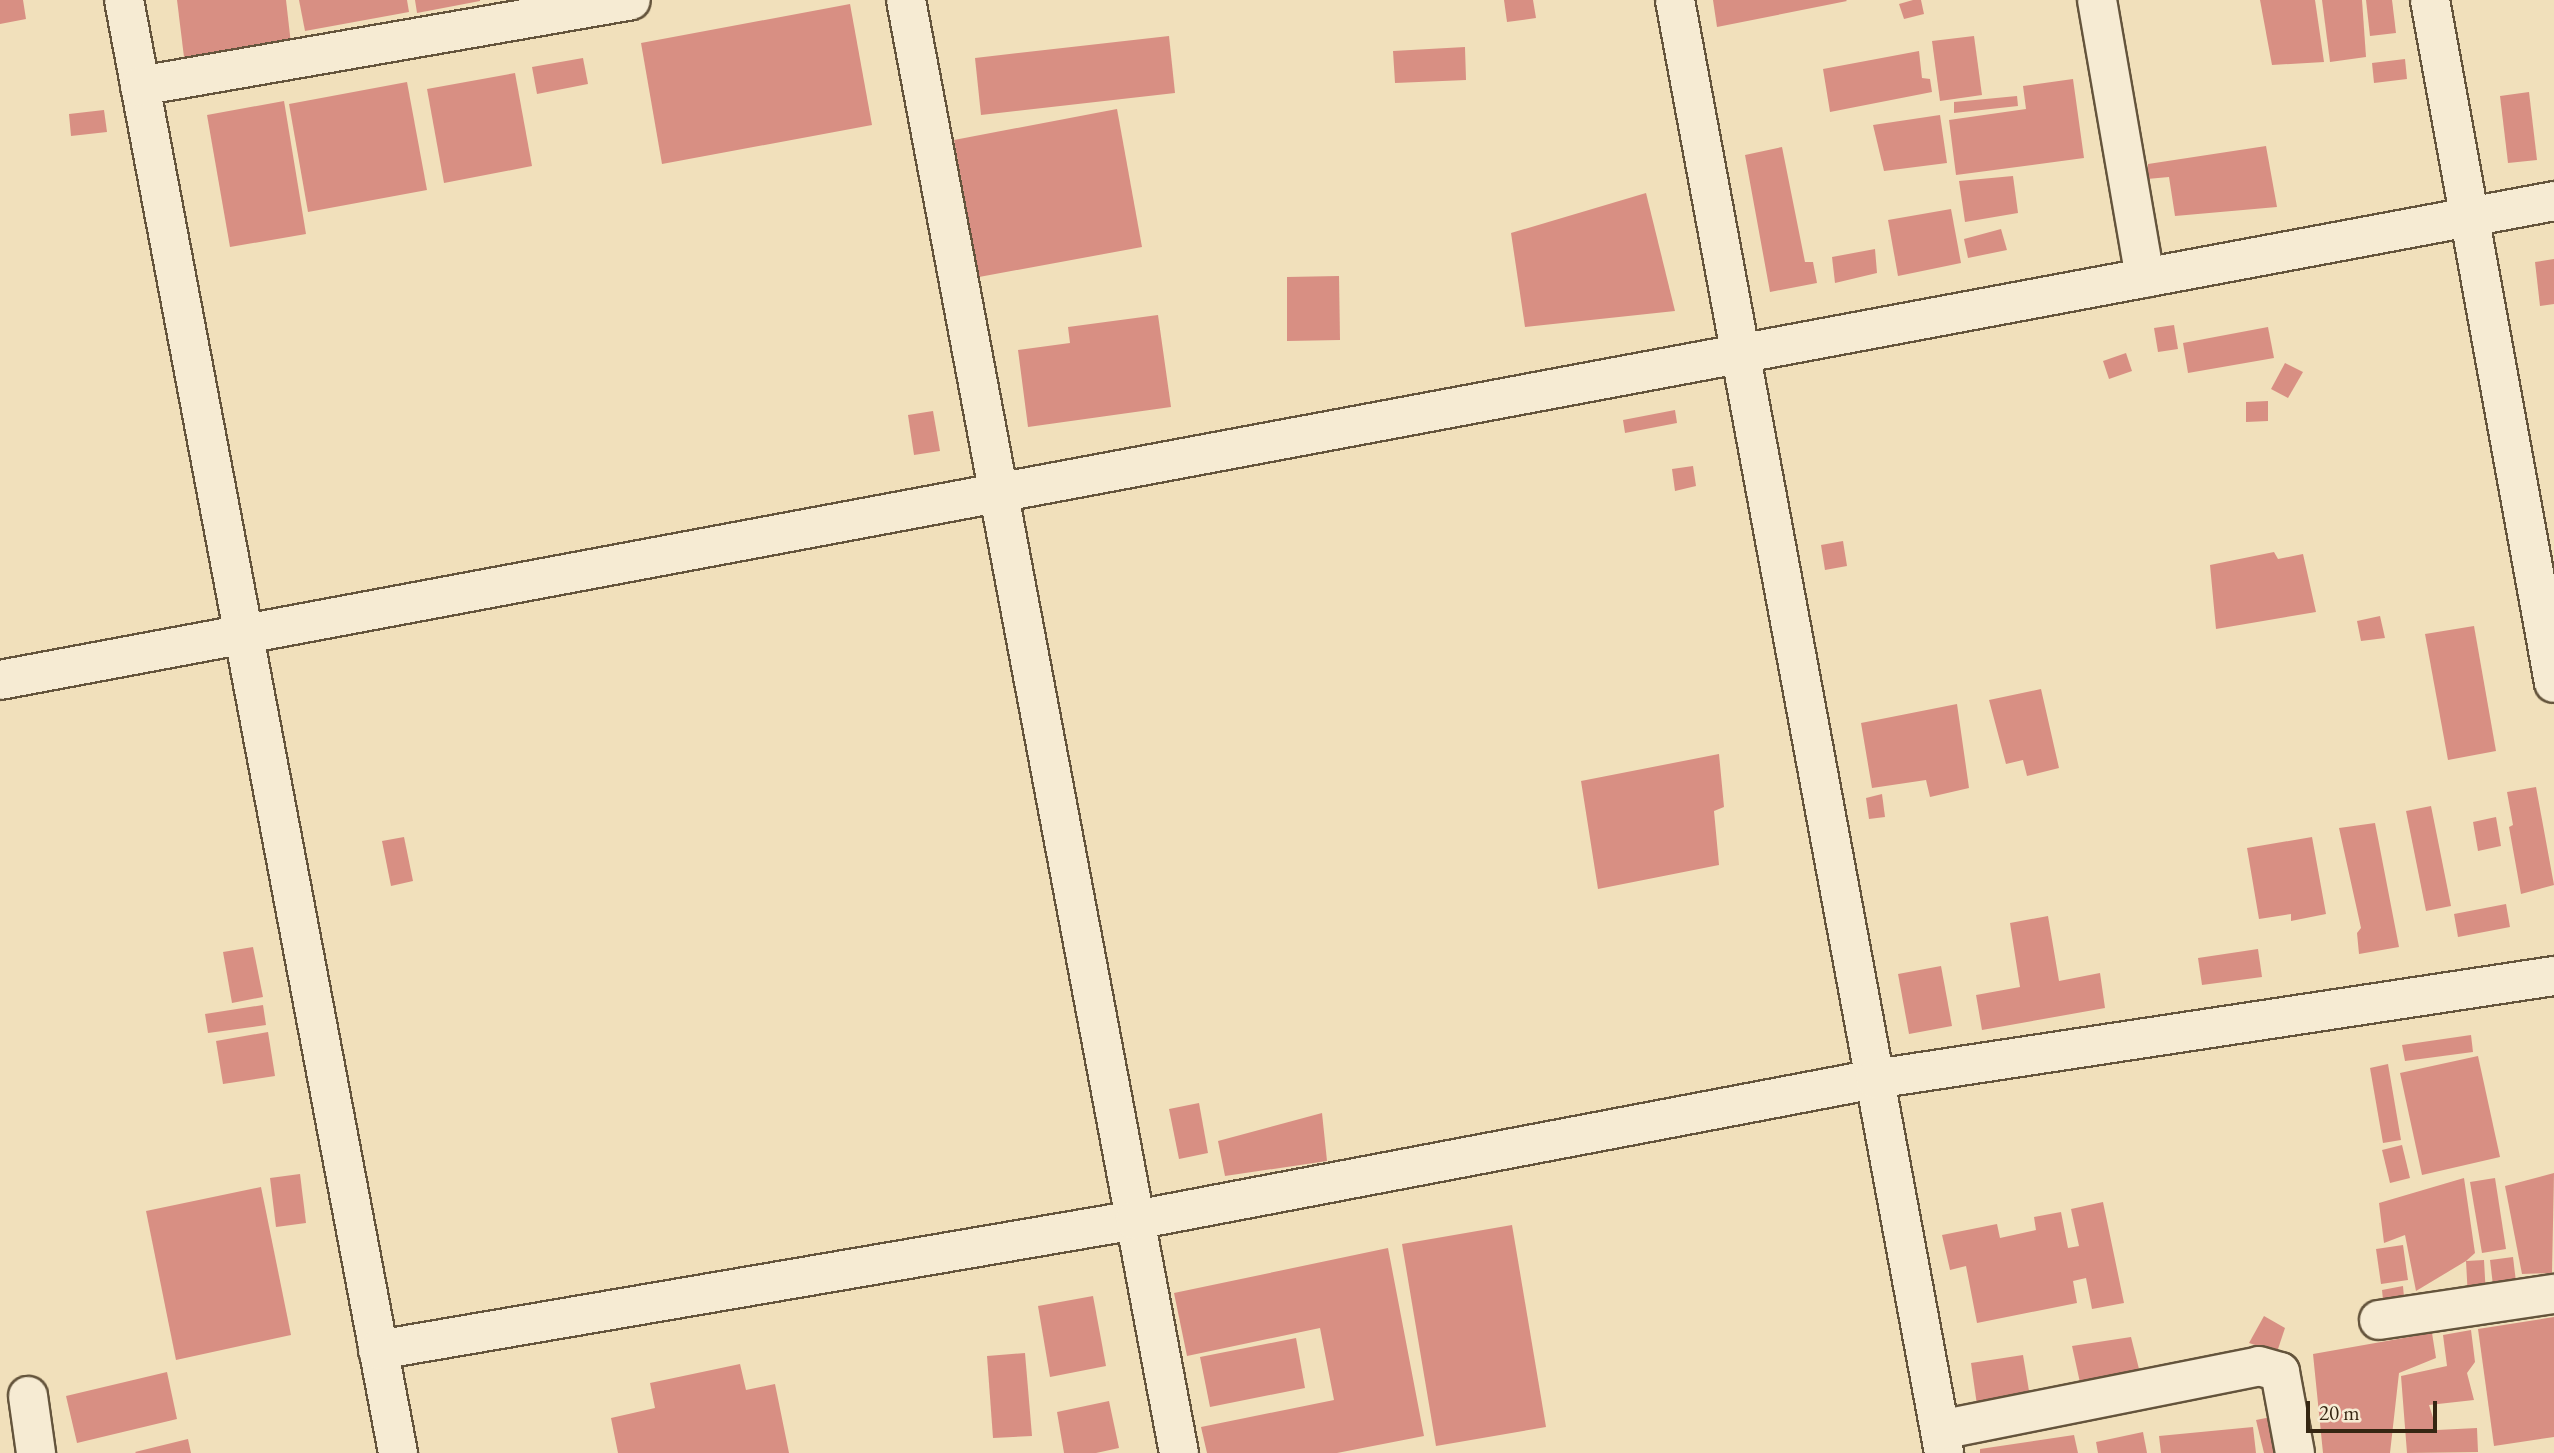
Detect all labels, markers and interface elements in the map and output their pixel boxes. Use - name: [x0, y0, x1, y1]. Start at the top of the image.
- scale bar: [2309, 1386, 2440, 1430]
- text: 20 m: [2319, 1399, 2360, 1426]

